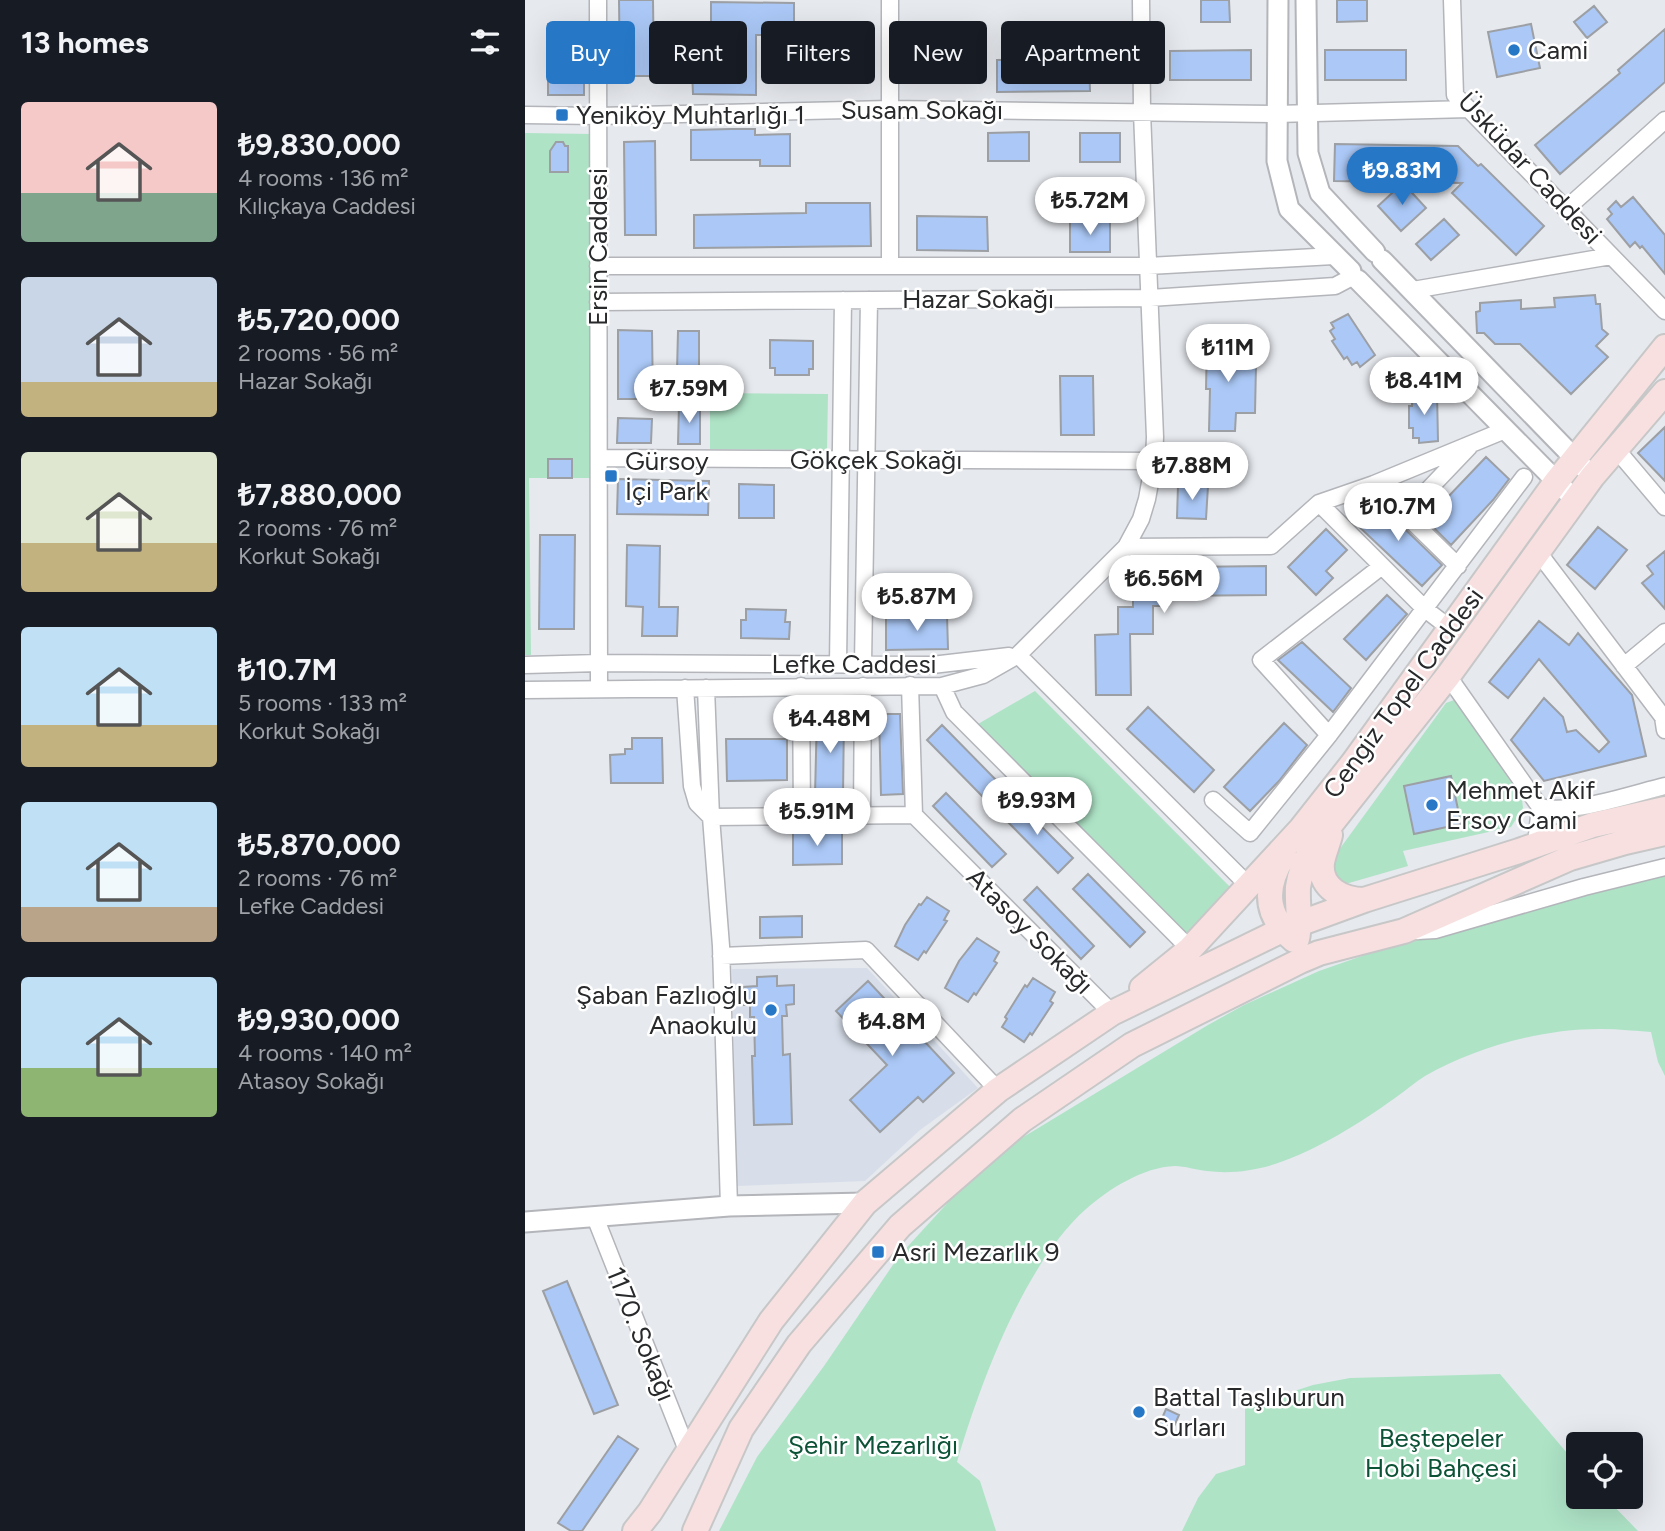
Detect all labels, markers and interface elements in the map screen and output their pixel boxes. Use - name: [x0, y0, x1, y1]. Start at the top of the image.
- chip: Buy: [546, 21, 635, 84]
- chip: Rent: [649, 21, 747, 84]
- chip: Filters: [761, 21, 875, 84]
- chip: New: [889, 21, 987, 84]
- chip: Apartment: [1001, 21, 1165, 84]
- icon: filters: [466, 23, 504, 61]
- text: 13 homes: [21, 24, 149, 61]
- place label: Cami: [1528, 34, 1588, 66]
- marker: Cami: [1506, 42, 1522, 58]
- street label: Üsküdar Caddesi: [1451, 85, 1609, 251]
- street label: Susam Sokağı: [841, 94, 1003, 126]
- place label: Yeniköy Muhtarlığı 1: [576, 99, 805, 131]
- marker: Yeniköy Muhtarlığı 1: [554, 107, 570, 123]
- text: ₺9,830,000: [238, 126, 401, 163]
- icon: home: [77, 130, 161, 214]
- pin: ₺9.83M: [1345, 148, 1459, 207]
- text: ₺9.83M: [1363, 156, 1441, 184]
- text: 4 rooms · 136 m²: [238, 164, 409, 192]
- street label: Ersin Caddesi: [582, 168, 614, 326]
- pin: ₺5.72M: [1033, 177, 1147, 237]
- text: ₺5.72M: [1051, 186, 1129, 214]
- text: Kılıçkaya Caddesi: [238, 192, 416, 220]
- street label: Hazar Sokağı: [902, 283, 1054, 315]
- text: ₺5,720,000: [238, 301, 400, 338]
- icon: home: [77, 305, 161, 389]
- pin: ₺11M: [1187, 324, 1269, 384]
- text: ₺11M: [1202, 333, 1254, 361]
- text: 2 rooms · 56 m²: [238, 339, 398, 367]
- pin: ₺8.41M: [1367, 358, 1481, 417]
- pin: ₺7.59M: [632, 366, 746, 425]
- text: ₺8.41M: [1386, 366, 1462, 394]
- text: Hazar Sokağı: [238, 367, 372, 395]
- text: ₺7.59M: [650, 374, 728, 402]
- pin: ₺7.88M: [1135, 442, 1249, 502]
- street label: Gökçek Sokağı: [790, 444, 962, 476]
- place label: Gürsoy İçi Park: [625, 445, 709, 507]
- text: ₺7.88M: [1152, 451, 1232, 479]
- marker: Gürsoy İçi Park: [603, 468, 619, 484]
- text: ₺7,880,000: [238, 476, 402, 513]
- icon: home: [77, 480, 161, 564]
- pin: ₺10.7M: [1341, 484, 1455, 543]
- text: ₺10.7M: [1360, 492, 1436, 520]
- text: 2 rooms · 76 m²: [238, 514, 397, 542]
- text: Korkut Sokağı: [238, 542, 380, 570]
- pin: ₺6.56M: [1107, 556, 1221, 615]
- text: ₺6.56M: [1125, 564, 1203, 592]
- pin: ₺5.87M: [860, 574, 974, 633]
- text: ₺5.87M: [878, 582, 956, 610]
- street label: Cengiz Topel Caddesi: [1316, 582, 1490, 804]
- street label: Lefke Caddesi: [771, 648, 937, 680]
- text: ₺10.7M: [238, 651, 337, 688]
- icon: home: [77, 655, 161, 739]
- text: 5 rooms · 133 m²: [238, 689, 407, 717]
- pin: ₺4.48M: [773, 696, 887, 755]
- text: ₺4.48M: [789, 704, 871, 732]
- text: Korkut Sokağı: [238, 717, 380, 745]
- place label: Mehmet Akif Ersoy Cami: [1446, 774, 1596, 836]
- pin: ₺9.93M: [980, 778, 1094, 837]
- text: ₺9.93M: [998, 786, 1076, 814]
- pin: ₺5.91M: [760, 788, 874, 848]
- text: ₺5.91M: [780, 797, 854, 825]
- marker: Mehmet Akif Ersoy Cami: [1424, 797, 1440, 813]
- text: ₺5,870,000: [238, 826, 401, 863]
- icon: home: [77, 830, 161, 914]
- street label: Atasoy Sokağı: [960, 861, 1100, 1001]
- text: 2 rooms · 76 m²: [238, 864, 397, 892]
- text: Lefke Caddesi: [238, 892, 384, 920]
- place label: Şaban Fazlıoğlu Anaokulu: [576, 979, 757, 1041]
- pin: ₺4.8M: [843, 998, 941, 1058]
- text: ₺9,930,000: [238, 1001, 400, 1038]
- marker: Şaban Fazlıoğlu Anaokulu: [763, 1002, 779, 1018]
- icon: home: [77, 1005, 161, 1089]
- text: ₺4.8M: [858, 1007, 926, 1035]
- text: 4 rooms · 140 m²: [238, 1039, 412, 1067]
- text: Atasoy Sokağı: [238, 1067, 384, 1095]
- place label: Asri Mezarlık 9: [892, 1236, 1059, 1268]
- marker: Asri Mezarlık 9: [870, 1244, 886, 1260]
- street label: 1170. Sokağı: [600, 1262, 682, 1406]
- place label: Battal Taşlıburun Surları: [1153, 1381, 1345, 1443]
- marker: Battal Taşlıburun Surları: [1131, 1404, 1147, 1420]
- park label: Beştepeler Hobi Bahçesi: [1365, 1422, 1517, 1484]
- park label: Şehir Mezarlığı: [788, 1429, 958, 1461]
- map controls: [1566, 1432, 1643, 1509]
- button: locate: [1566, 1432, 1643, 1509]

